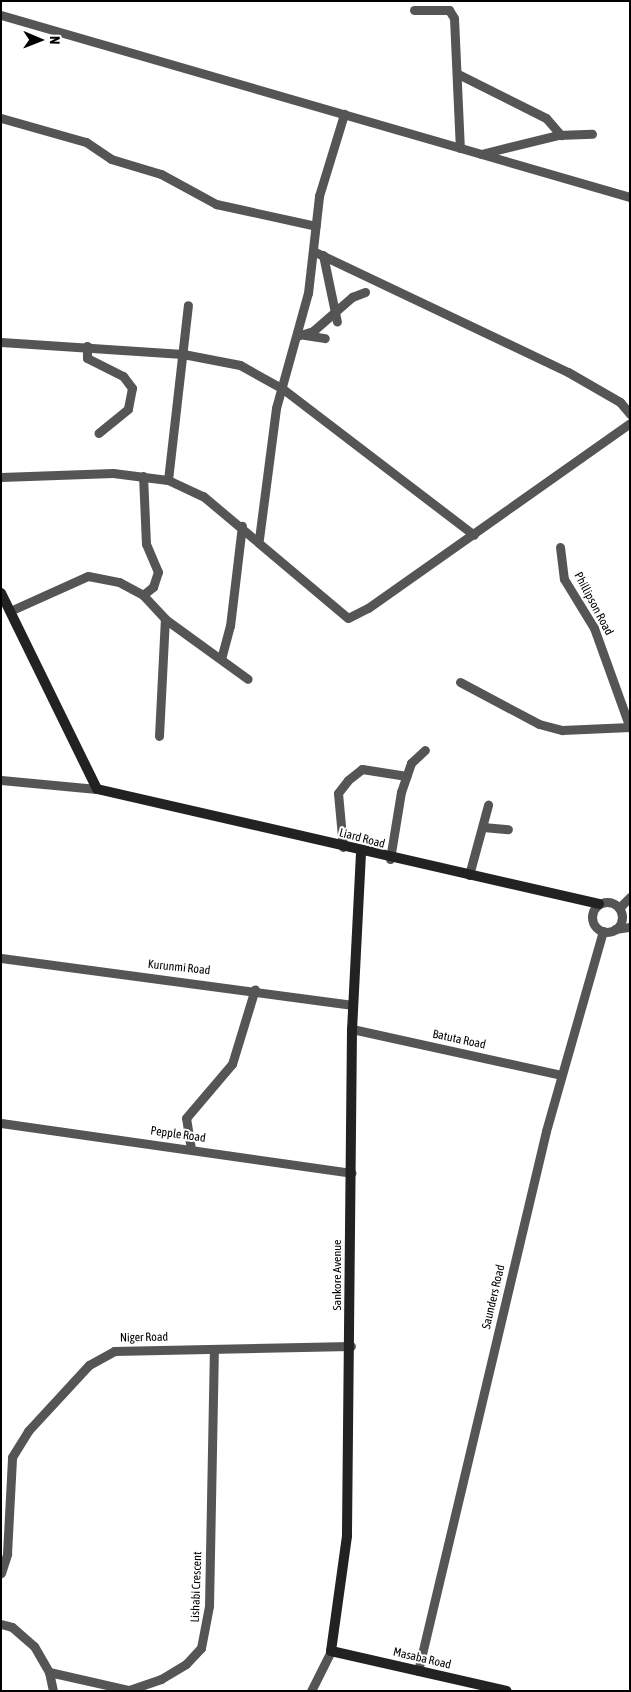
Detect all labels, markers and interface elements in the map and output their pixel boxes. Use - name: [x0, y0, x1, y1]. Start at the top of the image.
- north arrow: [15, 15, 65, 65]
- text: N: [47, 36, 63, 45]
- street label: Phillipson Road: [570, 570, 616, 638]
- street label: Liard Road: [338, 826, 386, 852]
- street label: Kurunmi Road: [147, 958, 211, 978]
- street label: Batuta Road: [431, 1027, 487, 1053]
- street label: Pepple Road: [149, 1124, 207, 1146]
- street label: Sankore Avenue: [331, 1240, 345, 1310]
- street label: Saunders Road: [480, 1263, 508, 1331]
- street label: Niger Road: [120, 1330, 168, 1346]
- street label: Lishabi Crescent: [189, 1551, 205, 1623]
- street label: Masaba Road: [392, 1645, 452, 1673]

